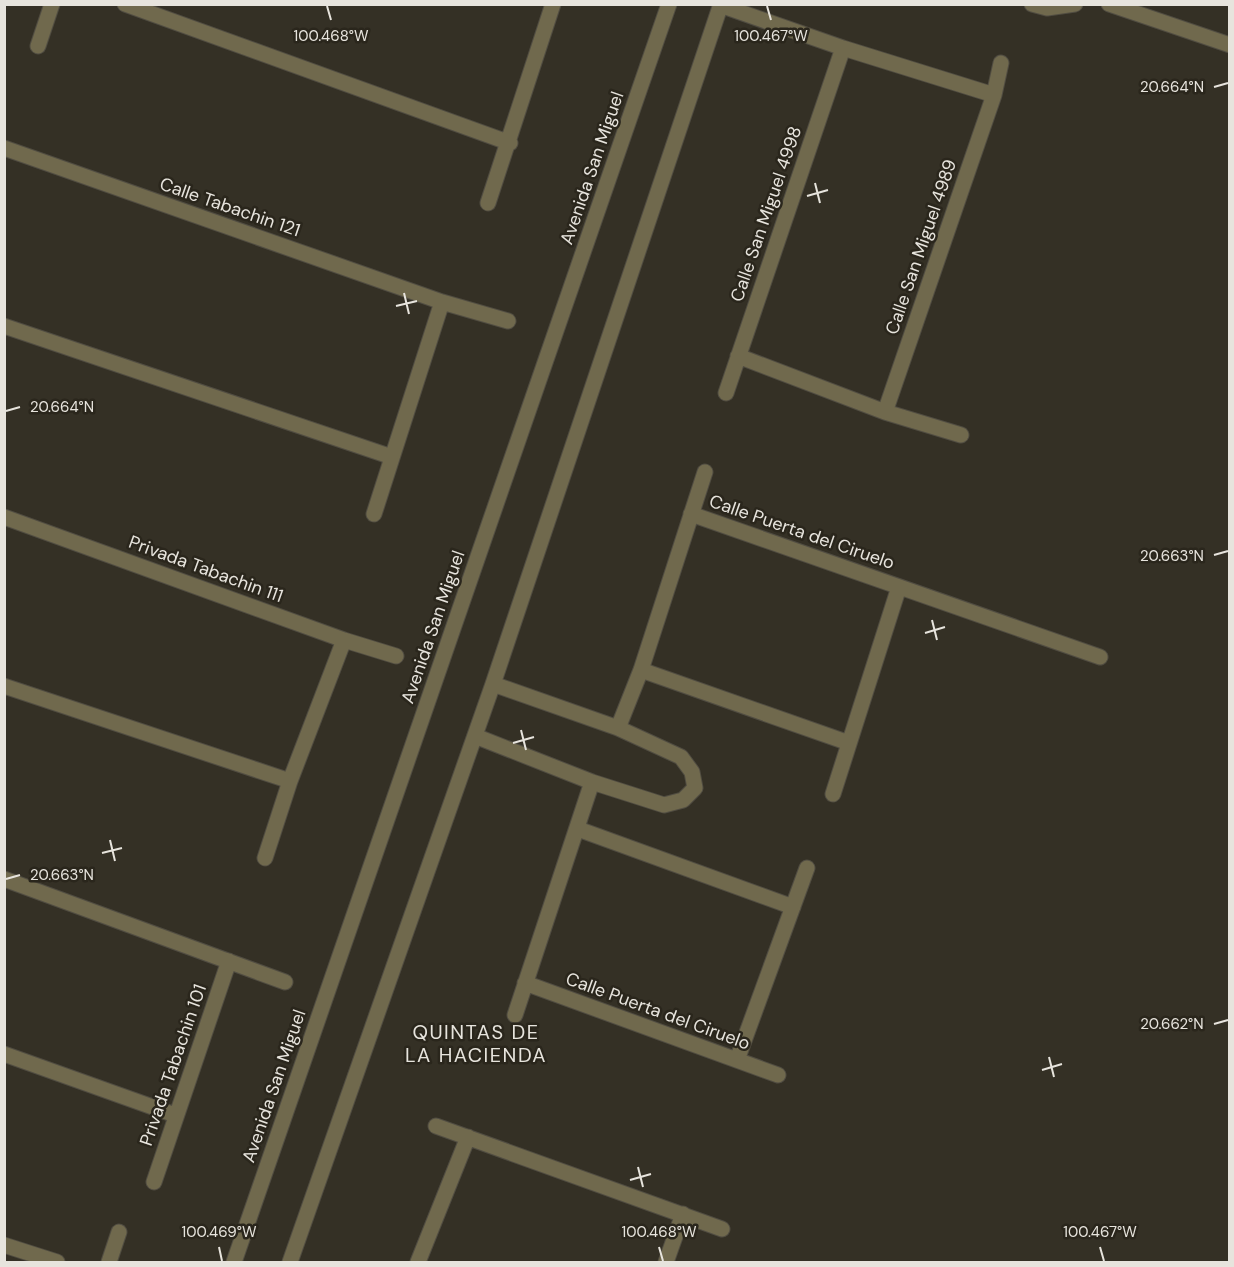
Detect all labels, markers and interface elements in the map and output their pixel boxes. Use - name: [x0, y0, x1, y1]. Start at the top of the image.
- text: 100.468°W: [294, 26, 369, 46]
- text: 100.467°W: [734, 26, 808, 46]
- text: 20.664°N: [1140, 77, 1204, 97]
- street label: Avenida San Miguel: [555, 88, 629, 248]
- street label: Calle San Miguel 4998: [725, 123, 807, 305]
- street label: Calle San Miguel 4989: [880, 156, 962, 338]
- street label: Calle Tabachin 121: [157, 172, 303, 242]
- text: 20.664°N: [30, 397, 94, 417]
- street label: Calle Puerta del Ciruelo: [706, 489, 898, 575]
- street label: Privada Tabachin 111: [125, 530, 287, 608]
- text: 20.663°N: [1140, 546, 1204, 566]
- street label: Avenida San Miguel: [396, 547, 470, 707]
- text: 20.663°N: [30, 865, 94, 885]
- street label: Calle Puerta del Ciruelo: [563, 966, 753, 1056]
- street label: Privada Tabachin 101: [134, 981, 212, 1149]
- street label: Avenida San Miguel: [237, 1006, 311, 1166]
- text: 20.662°N: [1140, 1014, 1204, 1034]
- district label: QUINTAS DE LA HACIENDA: [405, 1019, 547, 1068]
- text: 100.469°W: [182, 1222, 257, 1242]
- text: 100.468°W: [622, 1222, 697, 1242]
- text: 100.467°W: [1063, 1222, 1137, 1242]

